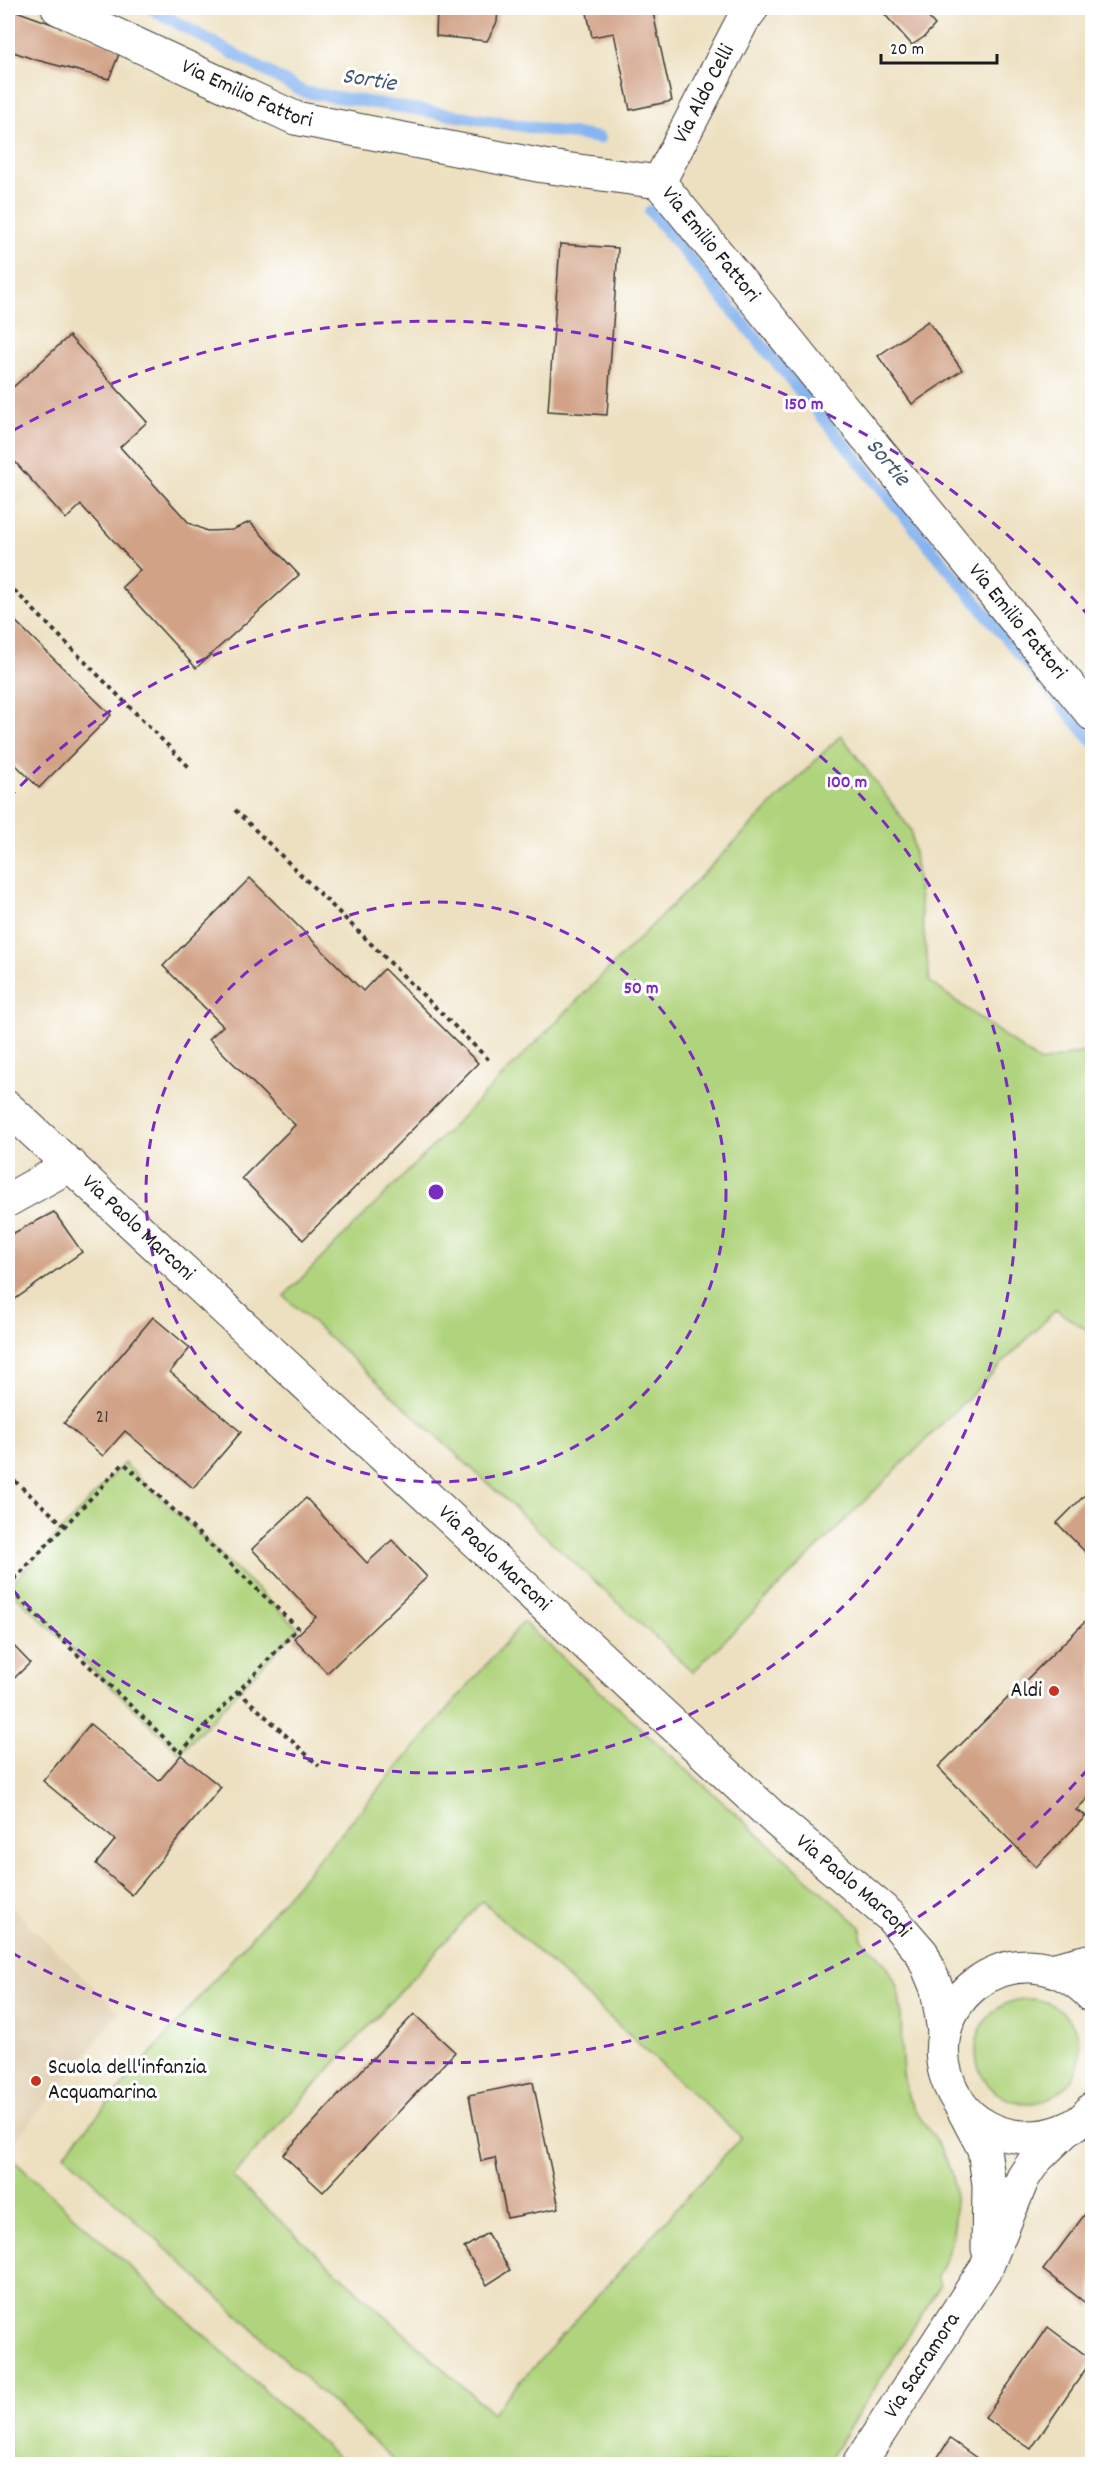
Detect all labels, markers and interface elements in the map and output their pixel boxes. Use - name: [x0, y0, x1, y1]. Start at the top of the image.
- scale bar: [881, 27, 996, 65]
- text: 20 m: [890, 38, 924, 63]
- street label: Via Aldo Celli: [666, 39, 743, 149]
- street label: Via Emilio Fattori: [176, 52, 315, 137]
- water label: Sortie: [340, 60, 400, 102]
- street label: Via Emilio Fattori: [653, 180, 767, 310]
- text: 150 m: [785, 393, 823, 418]
- water label: Sortie: [857, 431, 918, 496]
- street label: Via Emilio Fattori: [960, 557, 1074, 686]
- text: 100 m: [827, 771, 867, 796]
- text: 50 m: [624, 977, 658, 1002]
- street label: Via Paolo Marconi: [74, 1168, 201, 1289]
- centre of rings: [426, 1182, 446, 1202]
- house number: 21: [95, 1404, 109, 1432]
- street label: Via Paolo Marconi: [431, 1498, 558, 1619]
- place label: Aldi: [1010, 1676, 1042, 1707]
- marker: Aldi: [1047, 1684, 1061, 1698]
- street label: Via Paolo Marconi: [789, 1827, 918, 1945]
- place label: Scuola dell'infanzia Acquamarina: [48, 2053, 207, 2109]
- marker: Scuola dell'infanzia Acquamarina: [29, 2074, 43, 2088]
- street label: Via Sacramora: [877, 2306, 969, 2425]

